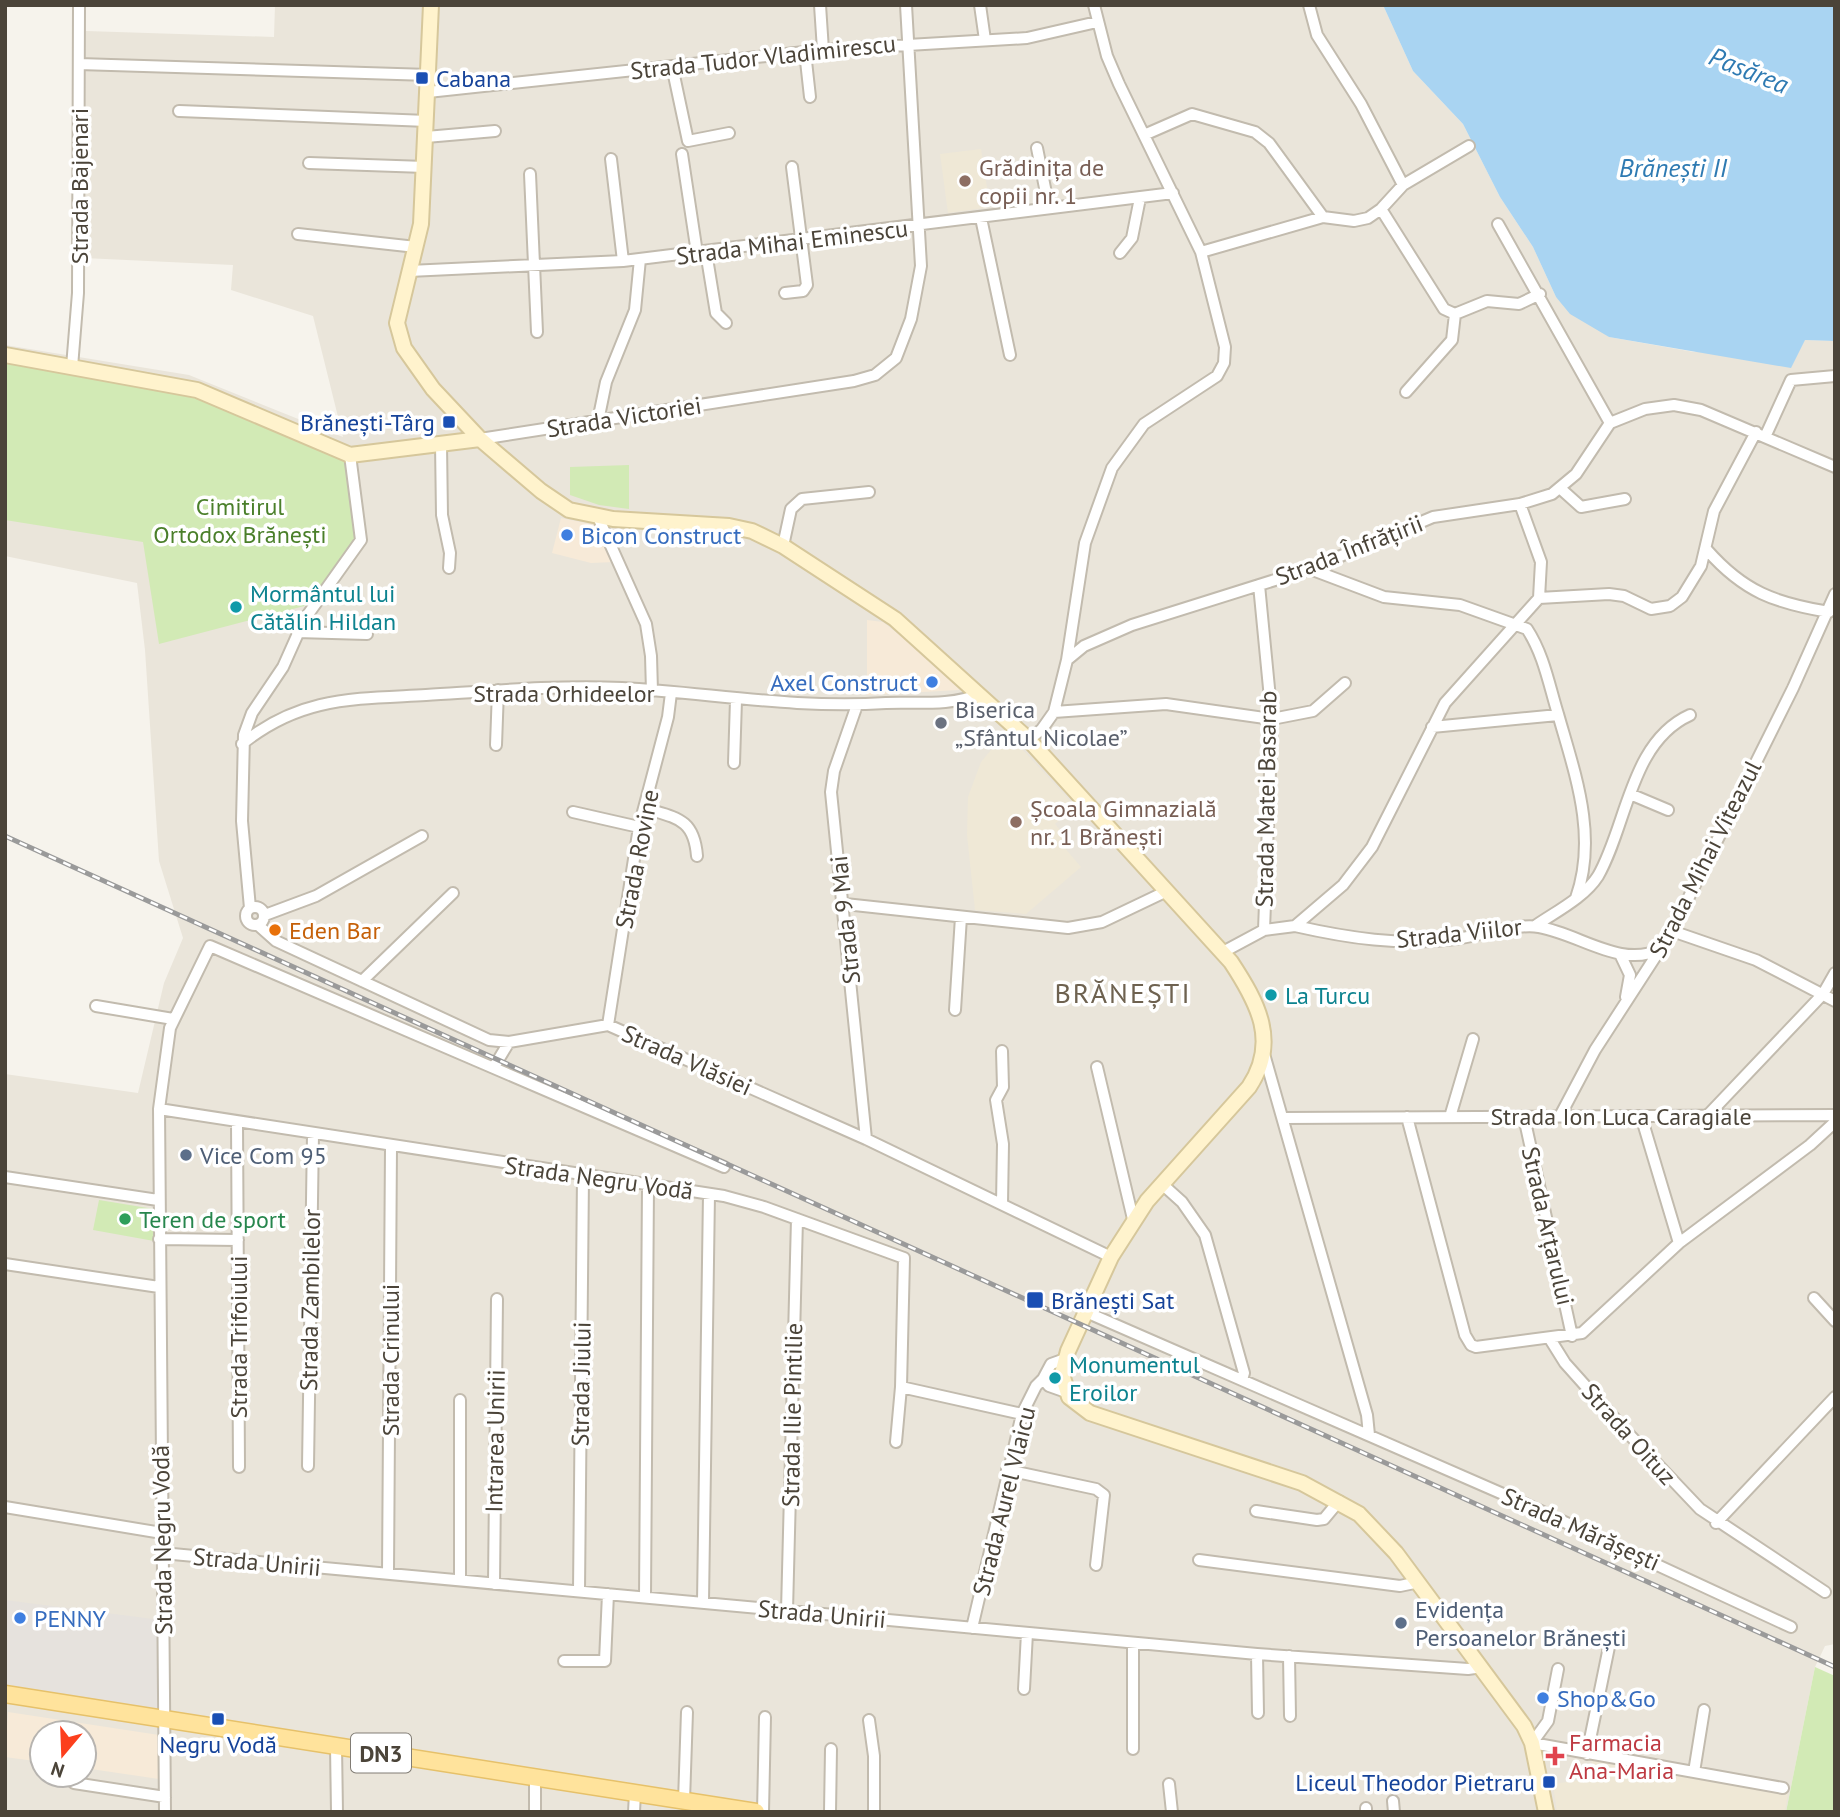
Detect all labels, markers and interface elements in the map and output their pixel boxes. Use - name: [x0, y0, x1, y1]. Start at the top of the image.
- street label: Strada Tudor Vladimirescu: [629, 28, 897, 86]
- water label: Pasărea: [1704, 39, 1794, 101]
- place label: Cabana: [436, 63, 511, 94]
- marker: Cabana: [414, 70, 430, 86]
- street label: Strada Bajenari: [64, 108, 95, 264]
- water label: Brănești II: [1619, 151, 1728, 184]
- place label: Grădinița de copii nr. 1: [979, 152, 1104, 211]
- marker: Grădinița de copii nr. 1: [957, 173, 973, 189]
- street label: Strada Mihai Eminescu: [674, 212, 910, 272]
- street label: Strada Victoriei: [544, 389, 704, 445]
- place label: Brănești-Târg: [300, 407, 435, 438]
- marker: Brănești-Târg: [441, 414, 457, 430]
- park label: Cimitirul Ortodox Brănești: [153, 491, 327, 550]
- street label: Strada Înfrățirii: [1271, 508, 1427, 592]
- place label: Bicon Construct: [581, 520, 741, 551]
- marker: Bicon Construct: [559, 527, 575, 543]
- place label: Mormântul lui Cătălin Hildan: [250, 578, 396, 637]
- marker: Mormântul lui Cătălin Hildan: [228, 599, 244, 615]
- place label: Axel Construct: [770, 667, 918, 698]
- marker: Axel Construct: [924, 674, 940, 690]
- street label: Strada Orhideelor: [473, 678, 655, 709]
- street label: Strada Matei Basarab: [1249, 690, 1283, 908]
- place label: Biserica „Sfântul Nicolae”: [955, 694, 1128, 753]
- marker: Biserica „Sfântul Nicolae”: [933, 715, 949, 731]
- street label: Strada Mihai Viteazul: [1642, 755, 1768, 963]
- street label: Strada Rovine: [608, 787, 666, 931]
- place label: Școala Gimnazială nr. 1 Brănești: [1030, 793, 1217, 852]
- marker: Școala Gimnazială nr. 1 Brănești: [1008, 814, 1024, 830]
- street label: Strada 9 Mai: [823, 854, 867, 986]
- street label: Strada Viilor: [1395, 911, 1523, 955]
- place label: Eden Bar: [289, 915, 381, 946]
- marker: Eden Bar: [267, 922, 283, 938]
- district label: BRĂNEȘTI: [1054, 974, 1192, 1011]
- place label: La Turcu: [1285, 980, 1370, 1011]
- marker: La Turcu: [1263, 987, 1279, 1003]
- street label: Strada Vlăsiei: [617, 1018, 757, 1102]
- street label: Strada Ion Luca Caragiale: [1490, 1101, 1752, 1132]
- place label: Vice Com 95: [199, 1140, 327, 1171]
- street label: Strada Arțarului: [1515, 1144, 1581, 1308]
- marker: Vice Com 95: [178, 1147, 194, 1163]
- street label: Strada Negru Vodă: [503, 1149, 695, 1207]
- place label: Teren de sport: [139, 1204, 286, 1235]
- street label: Strada Zambilelor: [293, 1209, 327, 1391]
- marker: Teren de sport: [117, 1211, 133, 1227]
- street label: Strada Trifoiului: [223, 1256, 254, 1418]
- street label: Strada Crinului: [375, 1284, 406, 1436]
- place label: Brănești Sat: [1051, 1285, 1174, 1316]
- marker: Brănești Sat: [1025, 1290, 1045, 1310]
- street label: Strada Jiului: [564, 1321, 598, 1447]
- street label: Strada Ilie Pintilie: [775, 1323, 809, 1507]
- place label: Monumentul Eroilor: [1069, 1349, 1200, 1408]
- street label: Intrarea Unirii: [478, 1369, 512, 1513]
- marker: Monumentul Eroilor: [1047, 1370, 1063, 1386]
- street label: Strada Oituz: [1575, 1377, 1683, 1491]
- street label: Strada Aurel Vlaicu: [965, 1403, 1043, 1599]
- street label: Strada Negru Vodă: [145, 1445, 179, 1635]
- street label: Strada Mărășești: [1497, 1480, 1665, 1578]
- street label: Strada Unirii: [192, 1541, 322, 1583]
- street label: Strada Unirii: [757, 1593, 887, 1635]
- place label: Evidența Persoanelor Brănești: [1415, 1594, 1627, 1653]
- place label: PENNY: [34, 1603, 107, 1634]
- marker: PENNY: [12, 1610, 28, 1626]
- marker: Evidența Persoanelor Brănești: [1393, 1615, 1409, 1631]
- place label: Shop&Go: [1557, 1683, 1656, 1714]
- marker: Shop&Go: [1535, 1690, 1551, 1706]
- marker: Negru Vodă: [210, 1711, 226, 1727]
- north arrow: [28, 1719, 98, 1789]
- place label: Farmacia Ana-Maria: [1569, 1727, 1674, 1786]
- place label: Negru Vodă: [159, 1729, 277, 1760]
- road number: DN3: [351, 1734, 411, 1772]
- marker: Farmacia Ana-Maria: [1547, 1748, 1563, 1764]
- text: N: [48, 1757, 67, 1783]
- place label: Liceul Theodor Pietraru: [1295, 1767, 1535, 1798]
- marker: Liceul Theodor Pietraru: [1541, 1774, 1557, 1790]

